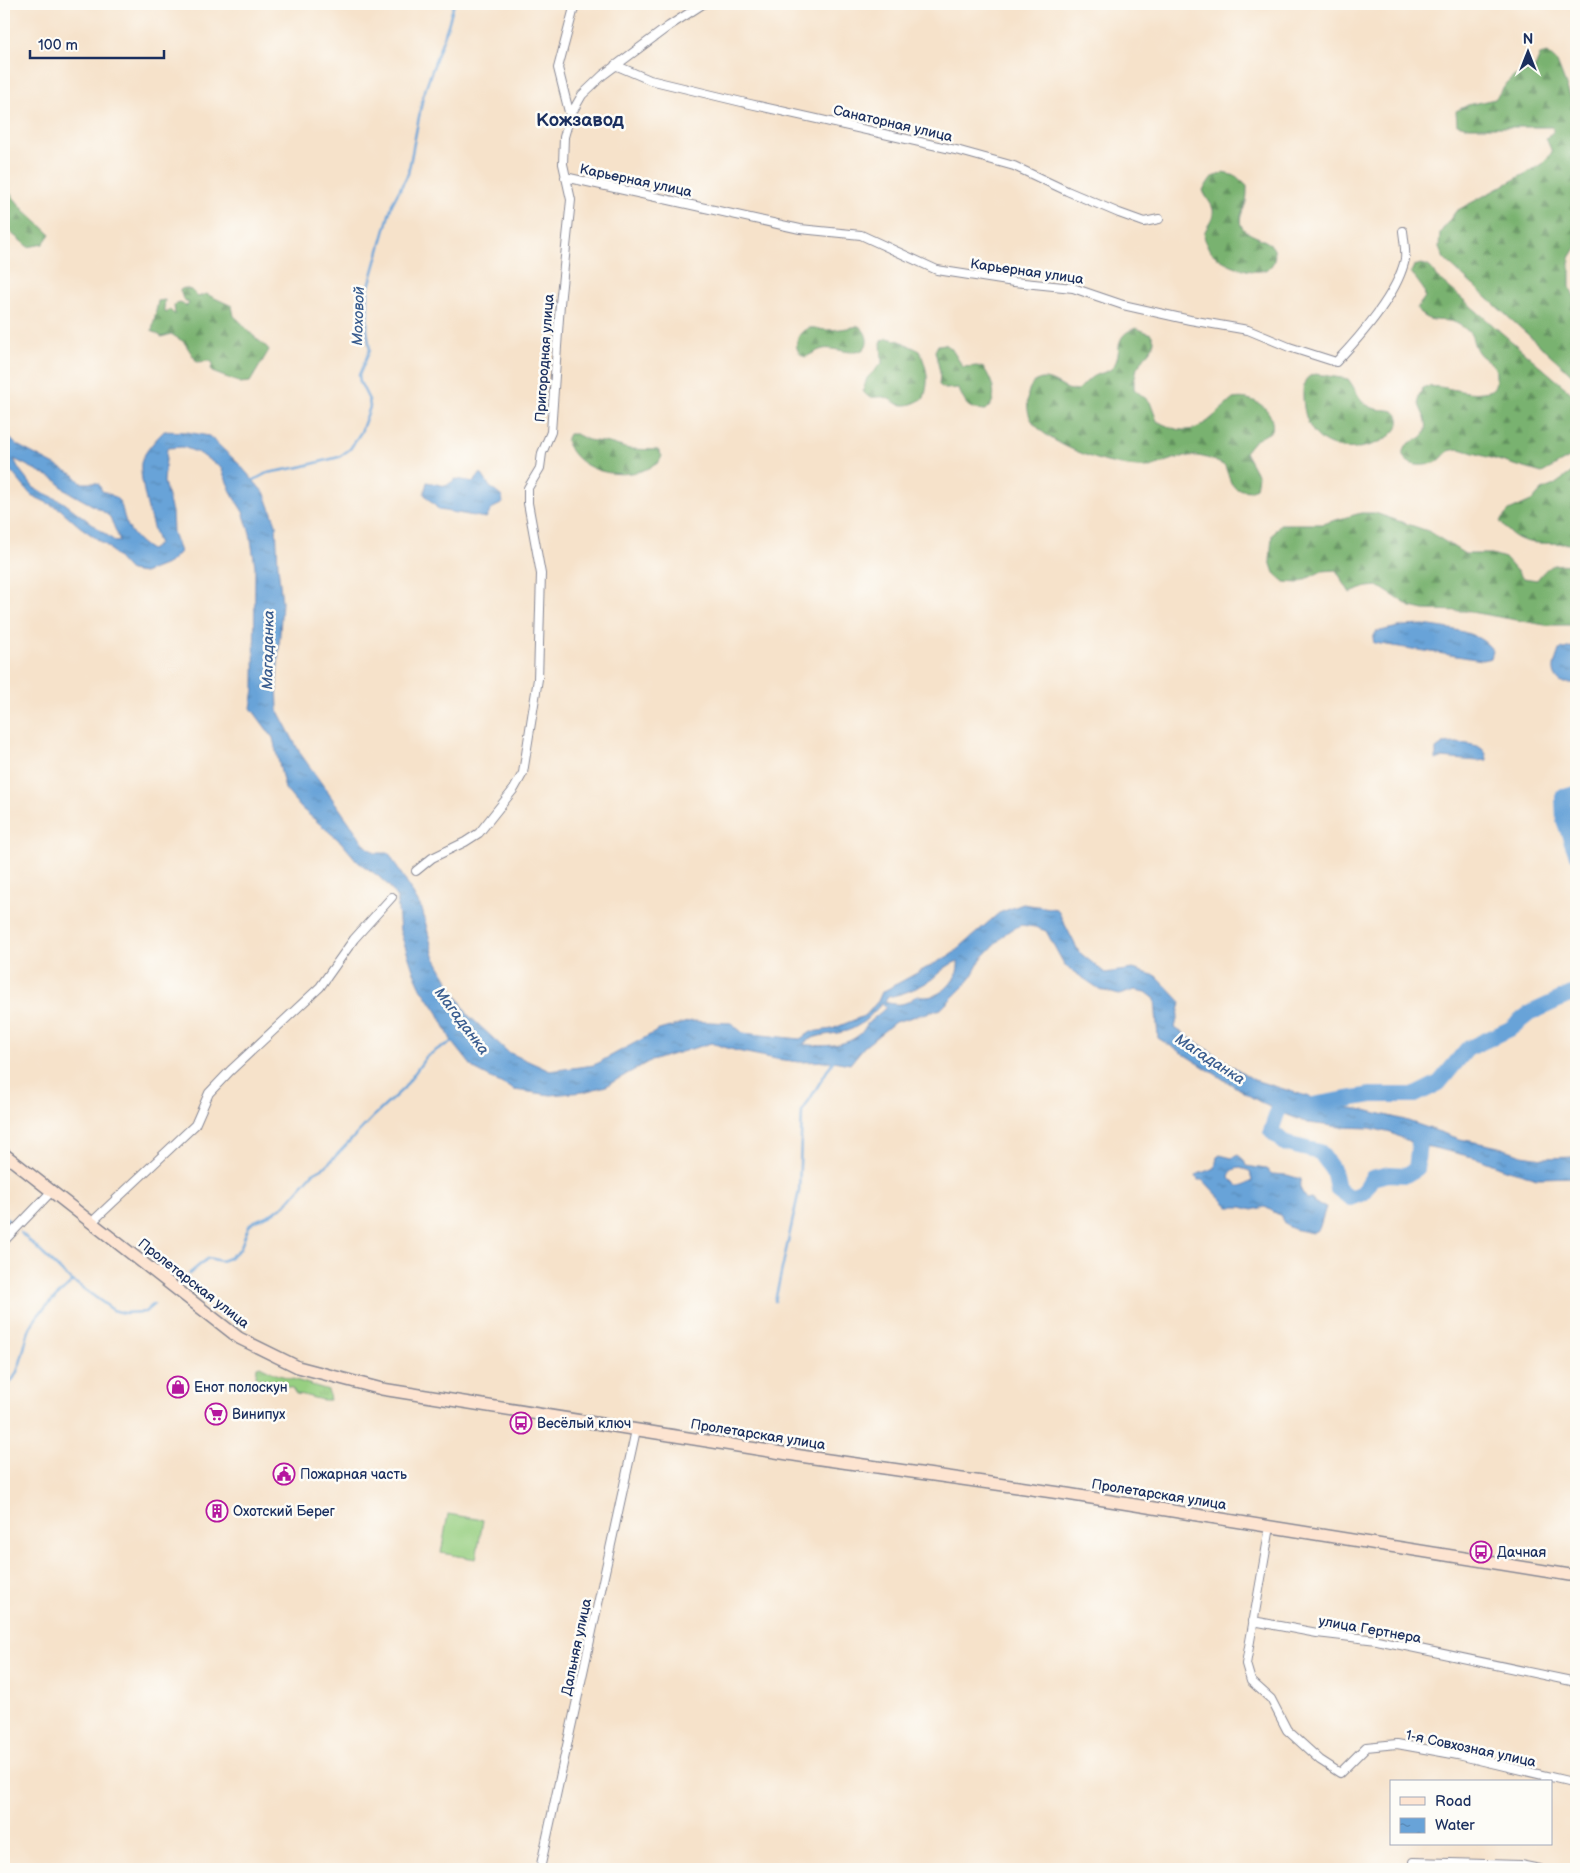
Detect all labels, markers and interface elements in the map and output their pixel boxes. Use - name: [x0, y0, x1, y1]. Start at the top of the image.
- scale bar: [30, 28, 164, 60]
- north arrow: [1502, 28, 1552, 78]
- text: N: [1523, 31, 1533, 48]
- text: 100 m: [38, 36, 78, 55]
- street label: Санаторная улица: [832, 101, 955, 146]
- district label: Кожзавод: [536, 109, 625, 132]
- street label: Карьерная улица: [578, 160, 694, 201]
- street label: Карьерная улица: [969, 255, 1085, 288]
- water label: Моховой: [348, 286, 369, 346]
- street label: Пригородная улица: [532, 293, 558, 423]
- water label: Магаданка: [258, 610, 279, 690]
- water label: Магаданка: [430, 984, 493, 1059]
- water label: Магаданка: [1171, 1030, 1248, 1089]
- street label: Пролетарская улица: [135, 1235, 253, 1333]
- shop icon: Енот полоскун: [166, 1375, 190, 1399]
- place label: Енот полоскун: [194, 1379, 288, 1396]
- supermarket icon: Винипух: [204, 1402, 228, 1426]
- place label: Винипух: [232, 1406, 286, 1423]
- bus stop icon: Весёлый ключ: [509, 1411, 533, 1435]
- place label: Весёлый ключ: [537, 1415, 631, 1432]
- street label: Пролетарская улица: [689, 1415, 827, 1454]
- public building icon: Пожарная часть: [272, 1462, 296, 1486]
- place label: Пожарная часть: [300, 1466, 407, 1483]
- street label: Пролетарская улица: [1090, 1475, 1228, 1514]
- building icon: Охотский Берег: [205, 1499, 229, 1523]
- place label: Охотский Берег: [233, 1503, 336, 1520]
- bus stop icon: Дачная: [1469, 1540, 1493, 1564]
- place label: Дачная: [1497, 1544, 1547, 1561]
- street label: Дальняя улица: [558, 1596, 595, 1697]
- street label: улица Гертнера: [1317, 1612, 1423, 1647]
- street label: 1-я Совхозная улица: [1404, 1726, 1538, 1771]
- legend: [1390, 1780, 1552, 1846]
- text: Road: [1435, 1792, 1471, 1811]
- text: Water: [1435, 1816, 1475, 1835]

